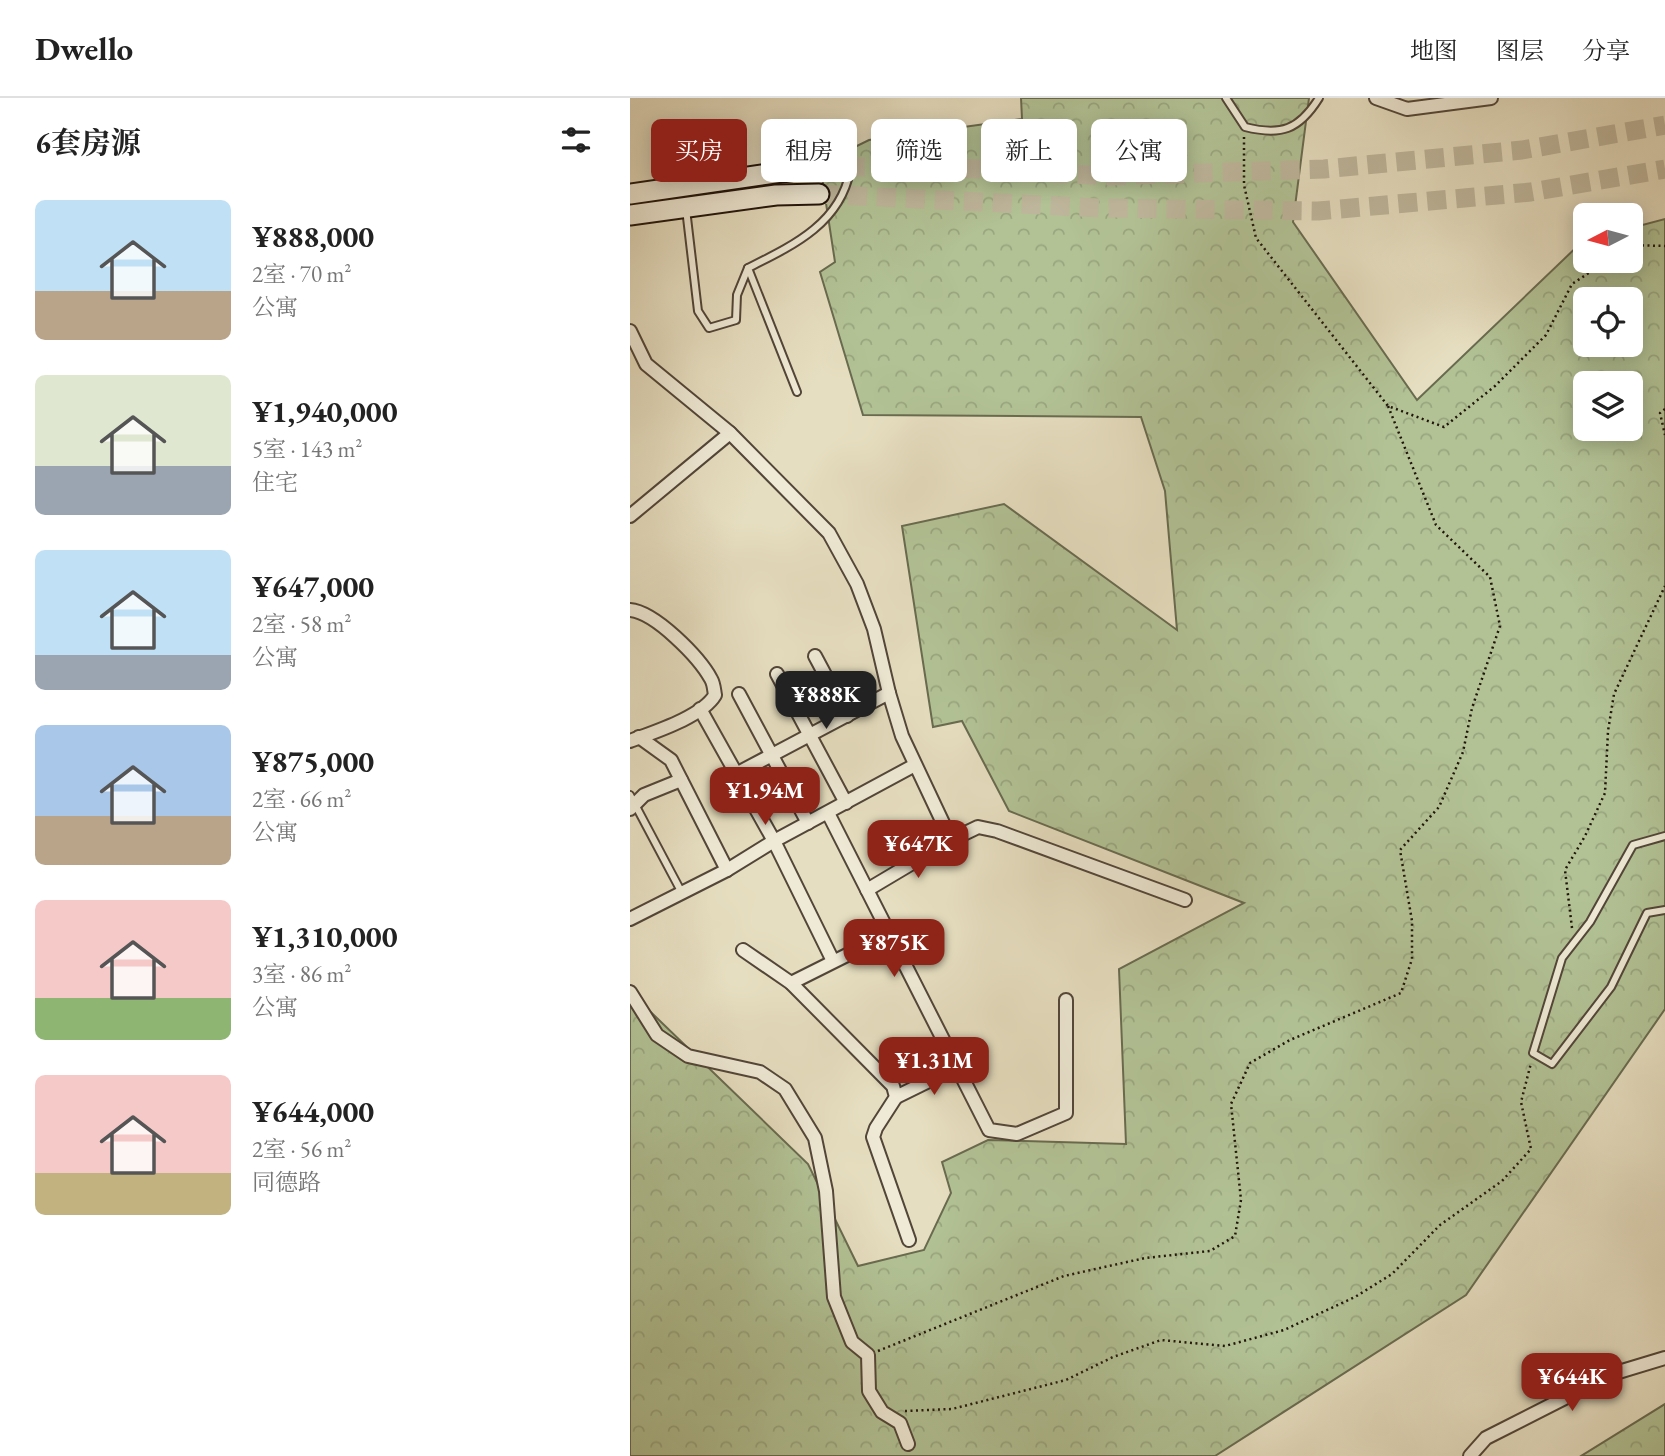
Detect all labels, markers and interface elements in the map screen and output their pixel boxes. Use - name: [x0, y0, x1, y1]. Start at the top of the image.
- text: Dwello: [35, 27, 133, 70]
- text: 地图: [1410, 35, 1458, 66]
- text: 图层: [1496, 35, 1544, 66]
- text: 分享: [1582, 35, 1630, 66]
- chip: 买房: [651, 119, 747, 182]
- chip: 租房: [761, 119, 857, 182]
- chip: 筛选: [871, 119, 967, 182]
- chip: 新上: [981, 119, 1077, 182]
- chip: 公寓: [1091, 119, 1187, 182]
- icon: filters: [557, 121, 595, 159]
- text: 6套房源: [35, 123, 141, 162]
- north arrow: [1573, 203, 1643, 273]
- map controls: [1573, 203, 1643, 441]
- text: ¥888,000: [252, 217, 374, 256]
- icon: home: [91, 228, 175, 312]
- text: 2室 · 70 m²: [252, 259, 351, 289]
- button: locate: [1573, 287, 1643, 357]
- text: 公寓: [252, 292, 298, 322]
- button: layers: [1573, 371, 1643, 441]
- text: ¥1,940,000: [252, 392, 398, 431]
- icon: home: [91, 403, 175, 487]
- text: 5室 · 143 m²: [252, 434, 362, 464]
- text: 住宅: [252, 467, 298, 497]
- text: ¥647,000: [252, 567, 374, 606]
- icon: home: [91, 578, 175, 662]
- text: 2室 · 58 m²: [252, 609, 351, 639]
- text: 公寓: [252, 642, 298, 672]
- pin: ¥888K: [777, 672, 875, 731]
- text: ¥888K: [791, 679, 861, 709]
- text: ¥875,000: [252, 742, 374, 781]
- icon: home: [91, 753, 175, 837]
- pin: ¥1.94M: [708, 768, 822, 827]
- text: ¥1.94M: [726, 775, 804, 805]
- text: 2室 · 66 m²: [252, 784, 351, 814]
- text: 公寓: [252, 817, 298, 847]
- pin: ¥647K: [869, 820, 967, 880]
- text: ¥647K: [883, 828, 953, 858]
- text: ¥1,310,000: [252, 917, 398, 956]
- pin: ¥875K: [845, 920, 943, 979]
- text: ¥875K: [859, 927, 929, 957]
- icon: home: [91, 928, 175, 1012]
- text: 3室 · 86 m²: [252, 959, 351, 989]
- text: 公寓: [252, 992, 298, 1022]
- pin: ¥1.31M: [877, 1038, 991, 1097]
- text: ¥1.31M: [895, 1045, 973, 1075]
- text: ¥644,000: [252, 1092, 374, 1131]
- icon: home: [91, 1103, 175, 1187]
- text: 2室 · 56 m²: [252, 1134, 351, 1164]
- text: 同德路: [252, 1167, 321, 1197]
- pin: ¥644K: [1523, 1354, 1621, 1413]
- text: ¥644K: [1537, 1361, 1607, 1391]

